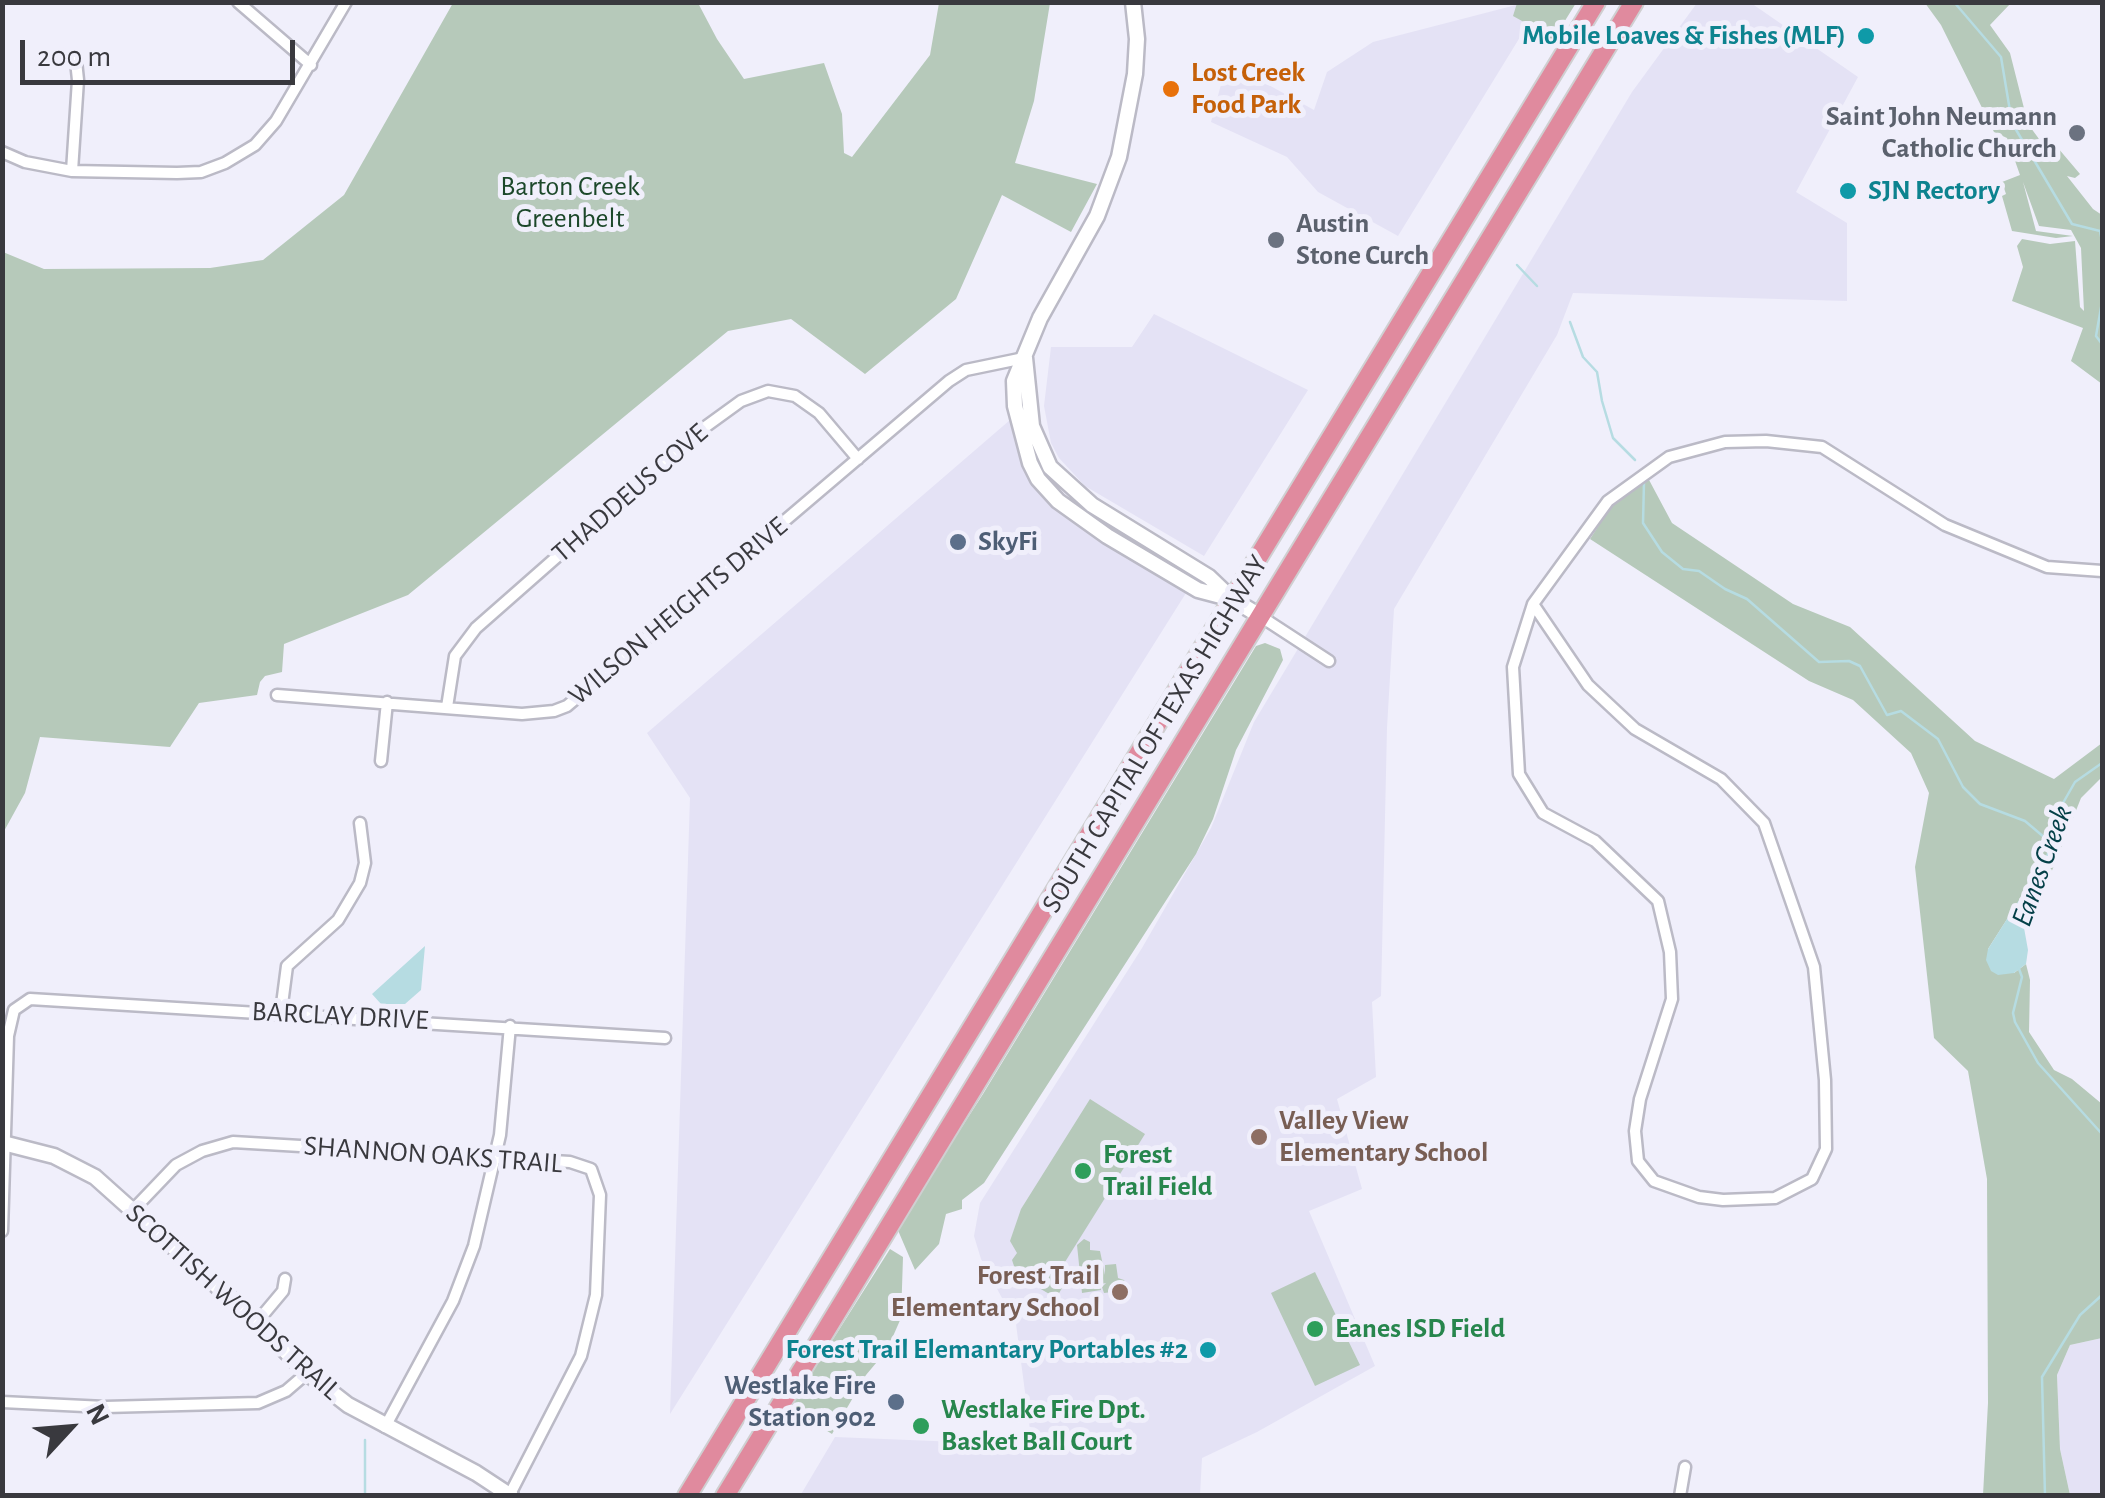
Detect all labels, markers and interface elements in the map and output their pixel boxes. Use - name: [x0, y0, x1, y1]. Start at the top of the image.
- place label: Mobile Loaves & Fishes (MLF): [1522, 19, 1846, 53]
- scale bar: [25, 20, 300, 82]
- marker: Mobile Loaves & Fishes (MLF): [1855, 25, 1877, 47]
- text: 200 m: [37, 42, 111, 72]
- place label: Lost Creek Food Park: [1191, 56, 1305, 122]
- marker: Lost Creek Food Park: [1160, 78, 1182, 100]
- place label: Saint John Neumann Catholic Church: [1826, 100, 2057, 166]
- marker: Saint John Neumann Catholic Church: [2066, 122, 2088, 144]
- park label: Barton Creek Greenbelt: [500, 170, 640, 236]
- place label: SJN Rectory: [1868, 174, 2000, 208]
- marker: SJN Rectory: [1837, 180, 1859, 202]
- place label: Austin Stone Curch: [1296, 207, 1429, 273]
- marker: Austin Stone Curch: [1265, 229, 1287, 251]
- street label: THADDEUS COVE: [545, 416, 715, 570]
- street label: WILSON HEIGHTS DRIVE: [562, 510, 794, 712]
- place label: SkyFi: [978, 525, 1038, 559]
- marker: SkyFi: [947, 531, 969, 553]
- street label: SOUTH CAPITAL OF TEXAS HIGHWAY: [1035, 549, 1275, 919]
- water label: Eanes Creek: [2004, 801, 2080, 931]
- street label: BARCLAY DRIVE: [251, 995, 429, 1037]
- place label: Valley View Elementary School: [1279, 1104, 1488, 1170]
- marker: Valley View Elementary School: [1248, 1126, 1270, 1148]
- street label: SHANNON OAKS TRAIL: [303, 1129, 563, 1181]
- place label: Forest Trail Field: [1103, 1138, 1213, 1204]
- marker: Forest Trail Field: [1072, 1160, 1094, 1182]
- street label: SCOTTISH WOODS TRAIL: [119, 1197, 347, 1407]
- place label: Forest Trail Elementary School: [891, 1259, 1100, 1325]
- marker: Forest Trail Elementary School: [1109, 1281, 1131, 1303]
- place label: Eanes ISD Field: [1335, 1312, 1505, 1346]
- marker: Eanes ISD Field: [1304, 1318, 1326, 1340]
- place label: Forest Trail Elemantary Portables #2: [786, 1333, 1188, 1367]
- marker: Forest Trail Elemantary Portables #2: [1197, 1339, 1219, 1361]
- place label: Westlake Fire Station 902: [724, 1369, 876, 1435]
- north arrow: [20, 1378, 120, 1478]
- marker: Westlake Fire Station 902: [885, 1391, 907, 1413]
- place label: Westlake Fire Dpt. Basket Ball Court: [941, 1393, 1146, 1459]
- text: N: [80, 1400, 114, 1430]
- marker: Westlake Fire Dpt. Basket Ball Court: [910, 1415, 932, 1437]

